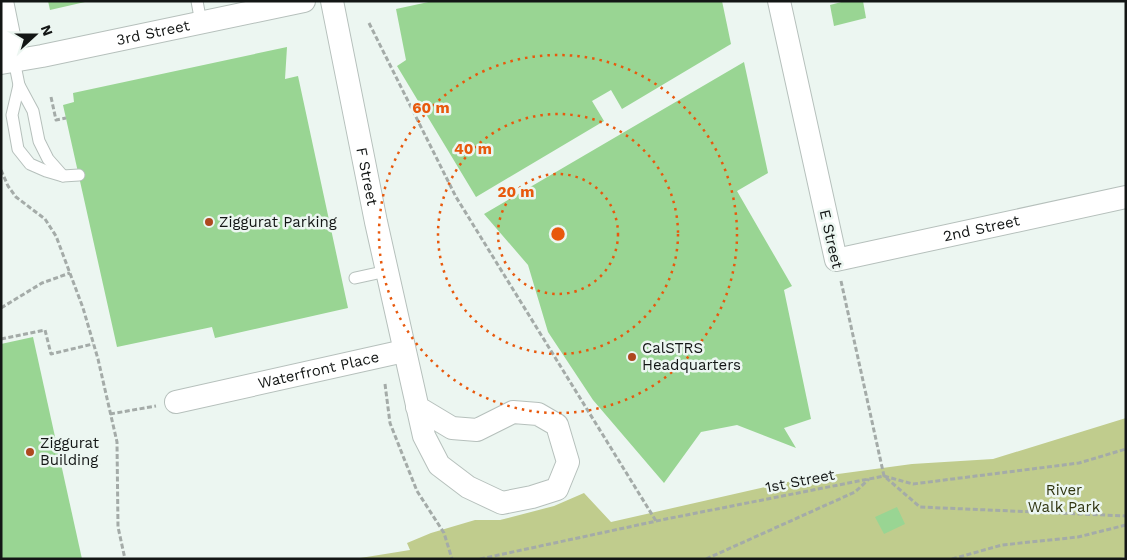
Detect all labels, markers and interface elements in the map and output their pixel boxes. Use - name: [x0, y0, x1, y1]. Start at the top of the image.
- north arrow: [10, 10, 60, 60]
- street label: 3rd Street: [115, 16, 192, 49]
- text: N: [38, 23, 56, 38]
- text: 60 m: [412, 99, 450, 117]
- text: 40 m: [454, 140, 492, 158]
- street label: F Street: [352, 146, 382, 208]
- text: 20 m: [497, 183, 535, 201]
- street label: E Street: [815, 208, 847, 271]
- street label: 2nd Street: [941, 211, 1022, 245]
- place label: Ziggurat Parking: [219, 213, 337, 231]
- marker: Ziggurat Parking: [203, 216, 215, 228]
- centre of rings: [549, 225, 567, 243]
- place label: CalSTRS Headquarters: [642, 339, 741, 374]
- street label: Waterfront Place: [256, 348, 381, 392]
- marker: CalSTRS Headquarters: [626, 351, 638, 363]
- place label: Ziggurat Building: [40, 434, 100, 469]
- marker: Ziggurat Building: [24, 446, 36, 458]
- street label: 1st Street: [764, 465, 837, 497]
- park label: River Walk Park: [1028, 481, 1101, 516]

